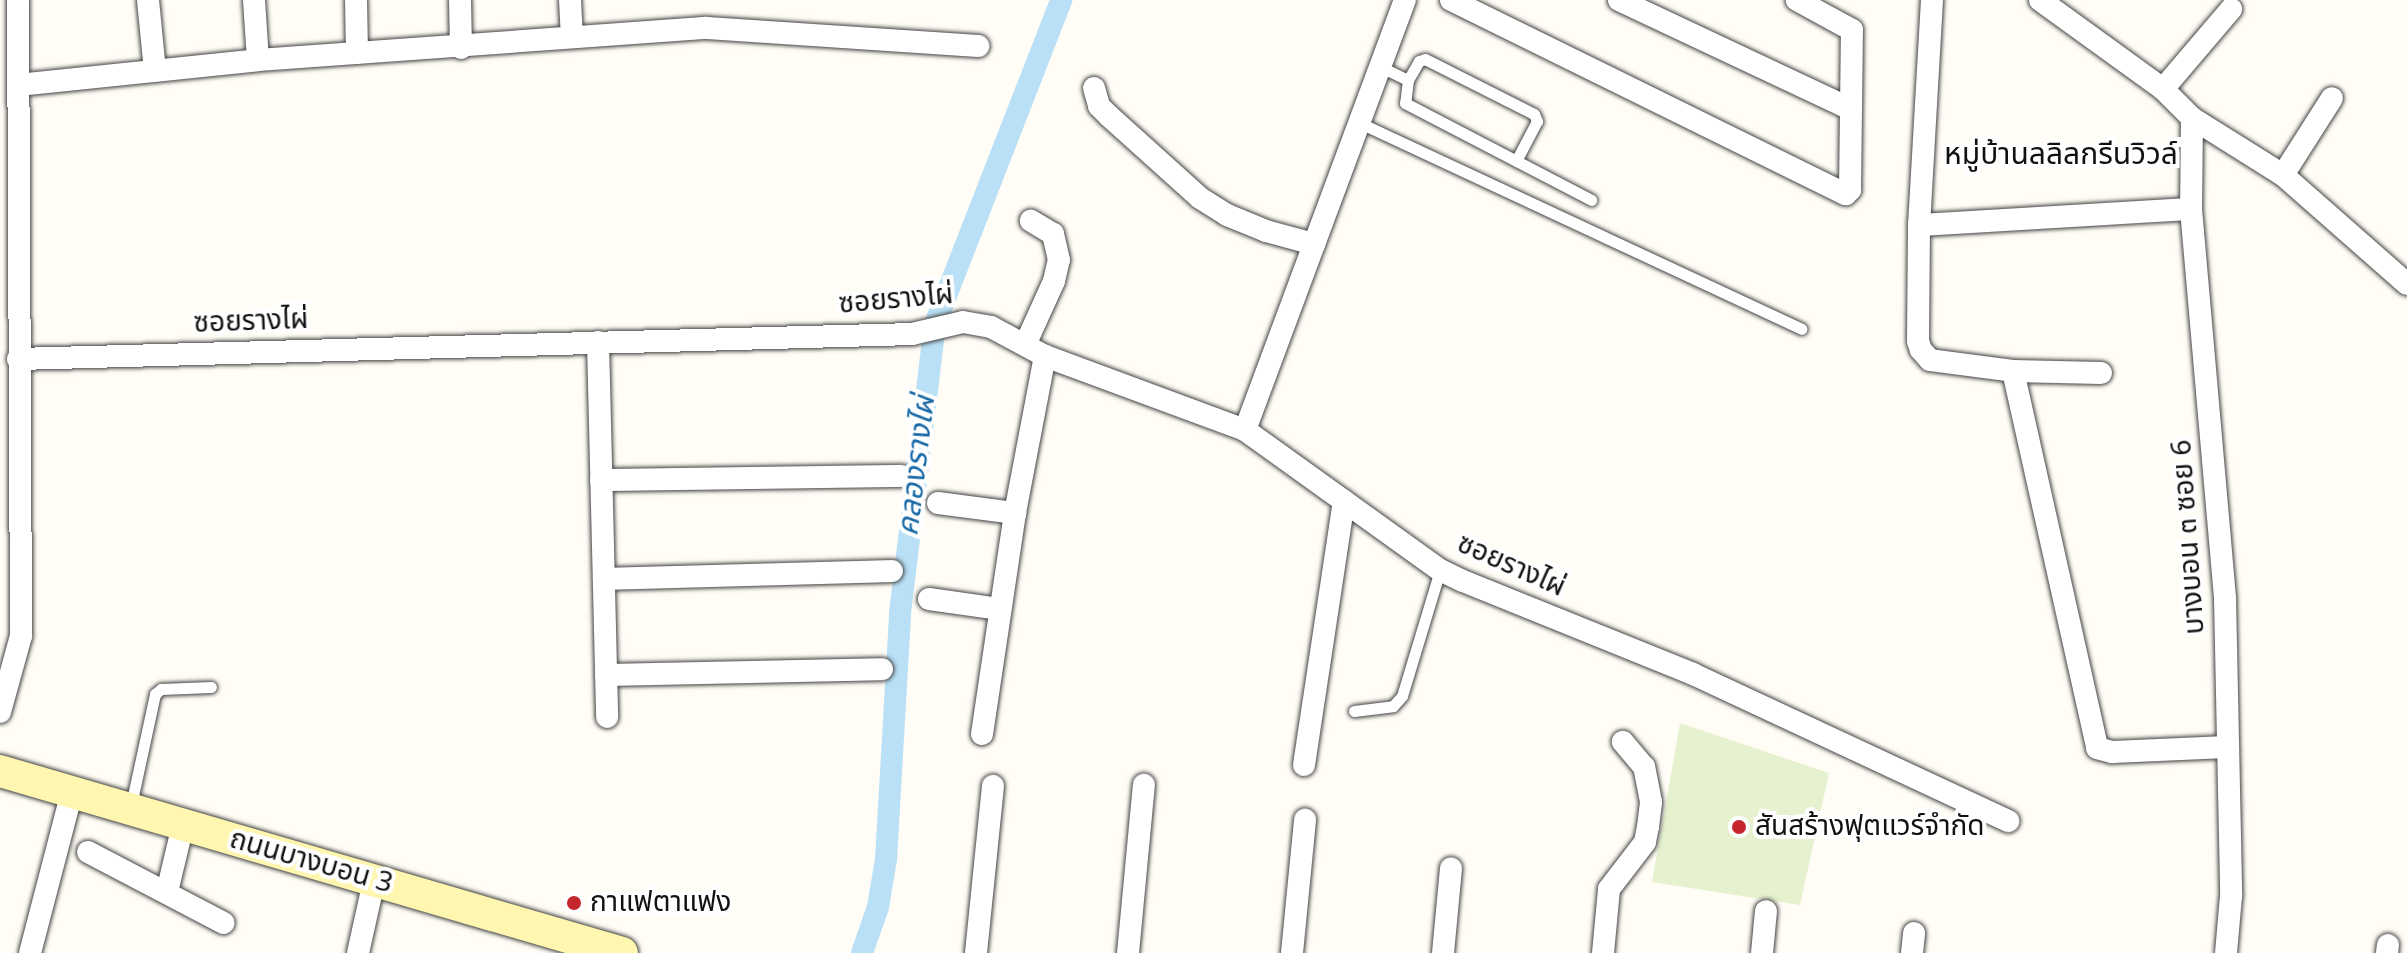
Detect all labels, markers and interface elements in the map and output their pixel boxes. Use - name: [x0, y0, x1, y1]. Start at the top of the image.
- district label: หมู่บ้านลลิลกรีนวิวล์: [1944, 137, 2178, 173]
- street label: ซอยรางไผ่: [837, 278, 955, 322]
- street label: ซอยรางไผ่: [193, 303, 309, 341]
- water label: คลองรางไผ่: [891, 394, 943, 538]
- street label: บางบอน ๓ ซอย 6: [2165, 438, 2213, 636]
- street label: ซอยรางไผ่: [1452, 527, 1570, 605]
- place label: สันสร้างฟุตแวร์จำกัด: [1755, 810, 1985, 844]
- marker: สันสร้างฟุตแวร์จำกัด: [1730, 818, 1748, 836]
- street label: ถนนบางบอน 3: [226, 823, 396, 901]
- place label: กาแฟตาแฟง: [590, 886, 731, 920]
- marker: กาแฟตาแฟง: [565, 894, 583, 912]

